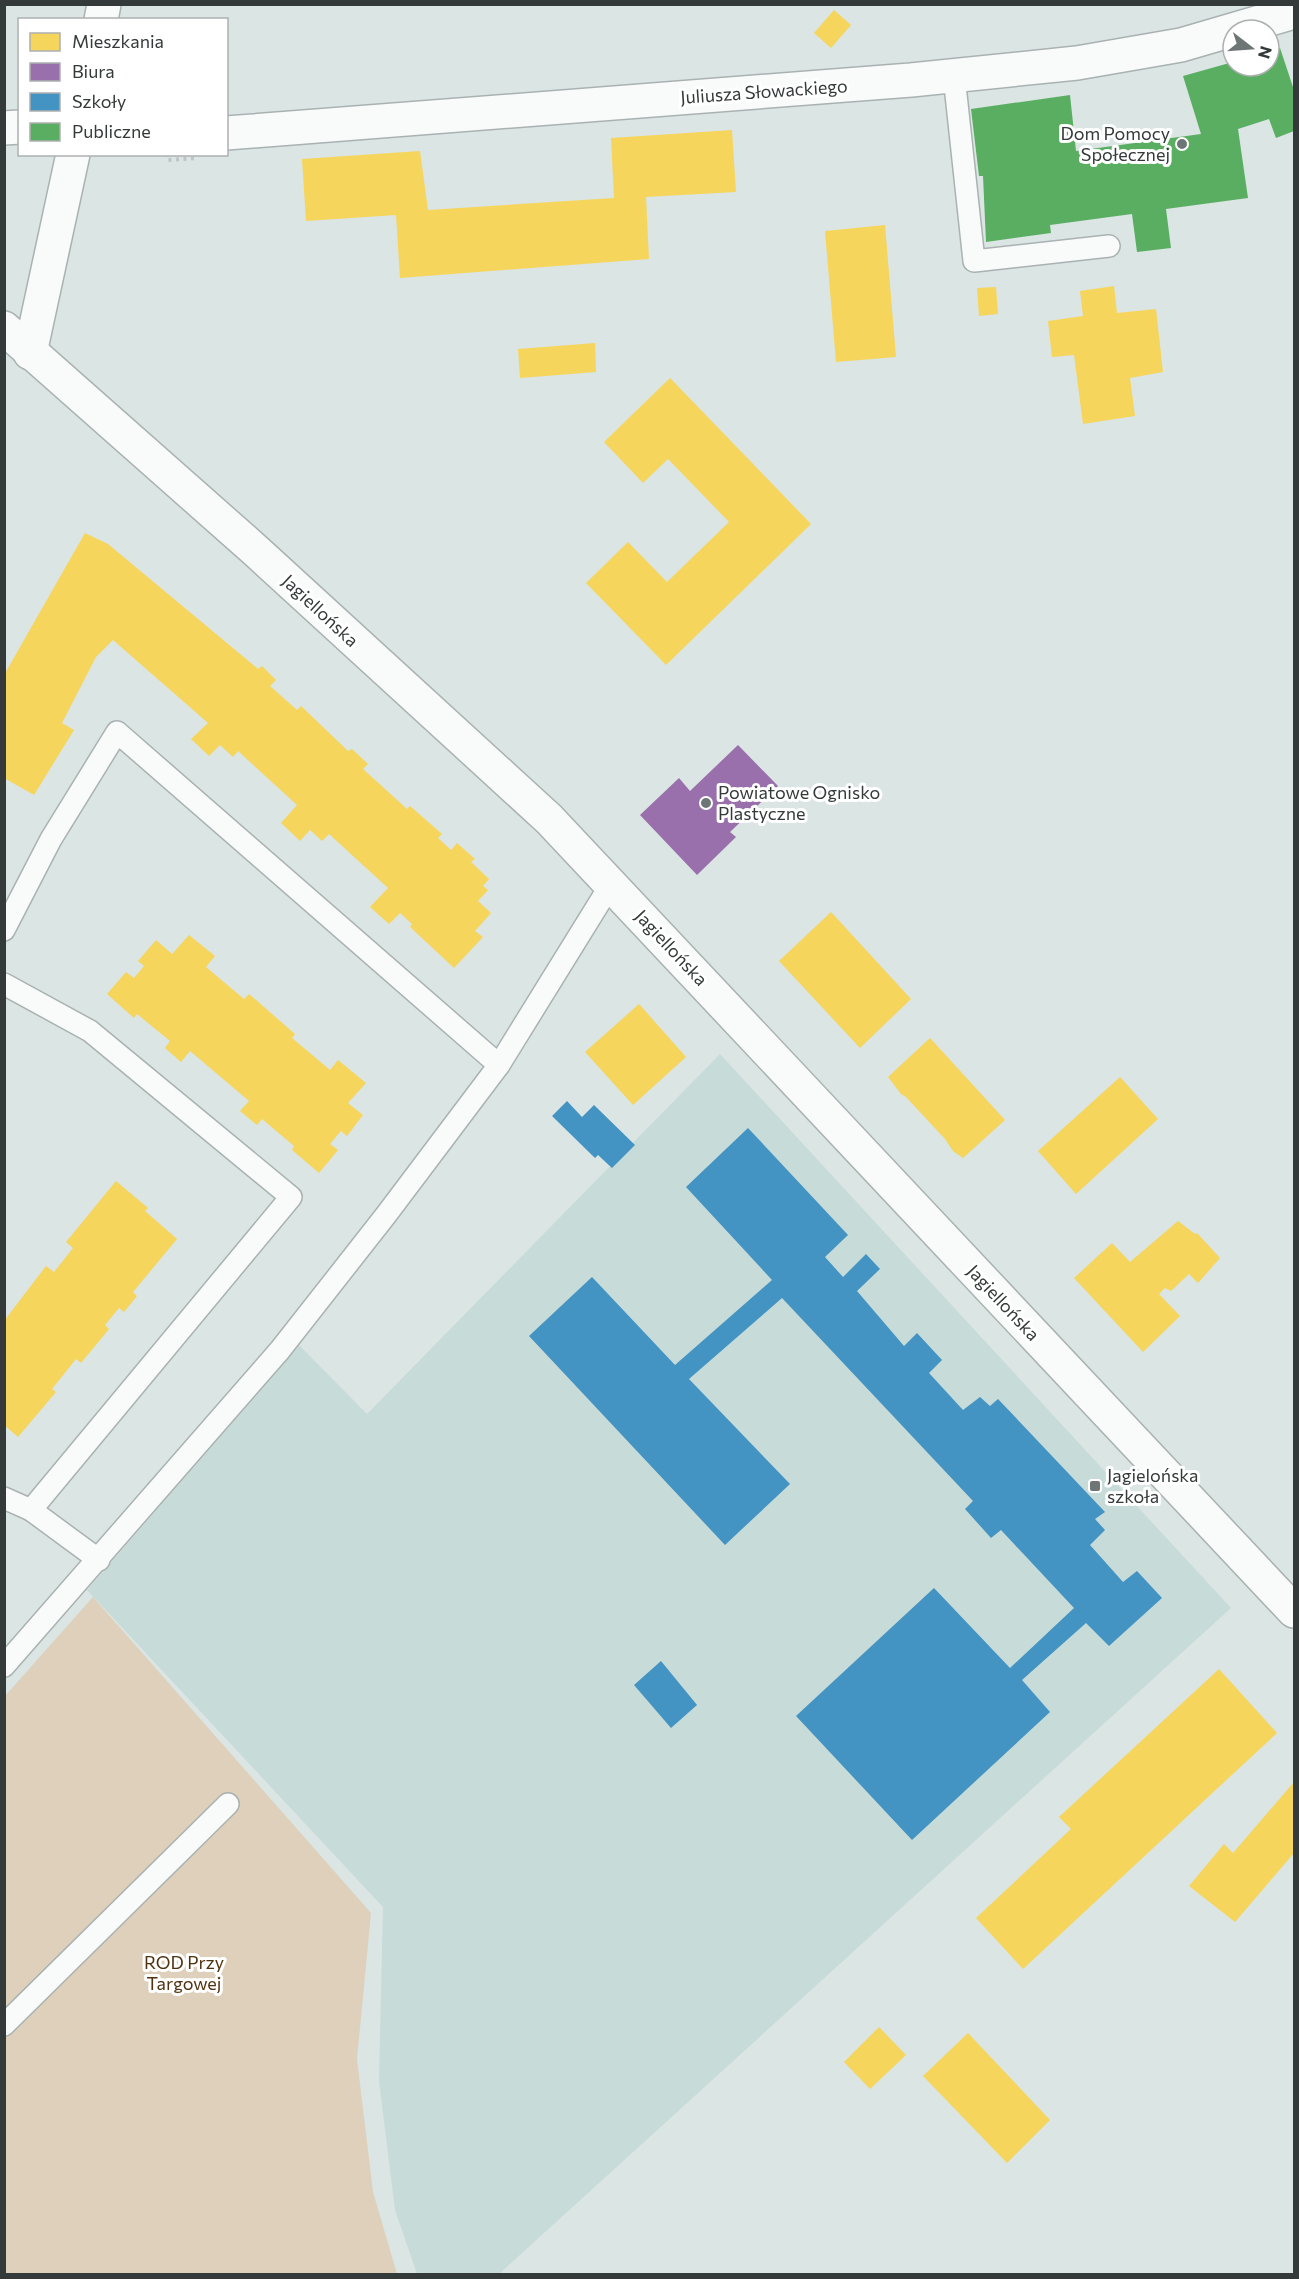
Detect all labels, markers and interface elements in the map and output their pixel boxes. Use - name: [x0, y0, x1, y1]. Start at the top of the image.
- legend: [18, 18, 228, 156]
- north arrow: [1221, 18, 1281, 78]
- text: Mieszkania: [72, 30, 164, 52]
- text: N: [1255, 44, 1277, 61]
- text: Biura: [72, 60, 115, 82]
- street label: Juliusza Słowackiego: [680, 74, 848, 108]
- text: Szkoły: [72, 90, 126, 112]
- text: Publiczne: [72, 120, 151, 142]
- place label: Dom Pomocy Społecznej: [1060, 122, 1170, 165]
- marker: Dom Pomocy Społecznej: [1175, 137, 1189, 151]
- street label: Jagiellońska: [278, 569, 363, 651]
- place label: Powiatowe Ognisko Plastyczne: [718, 781, 880, 824]
- marker: Powiatowe Ognisko Plastyczne: [699, 796, 713, 810]
- street label: Jagiellońska: [631, 905, 713, 990]
- street label: Jagiellońska: [963, 1260, 1045, 1345]
- place label: Jagielońska szkoła: [1107, 1464, 1199, 1507]
- marker: Jagielońska szkoła: [1088, 1479, 1102, 1493]
- park label: ROD Przy Targowej: [144, 1951, 224, 1994]

